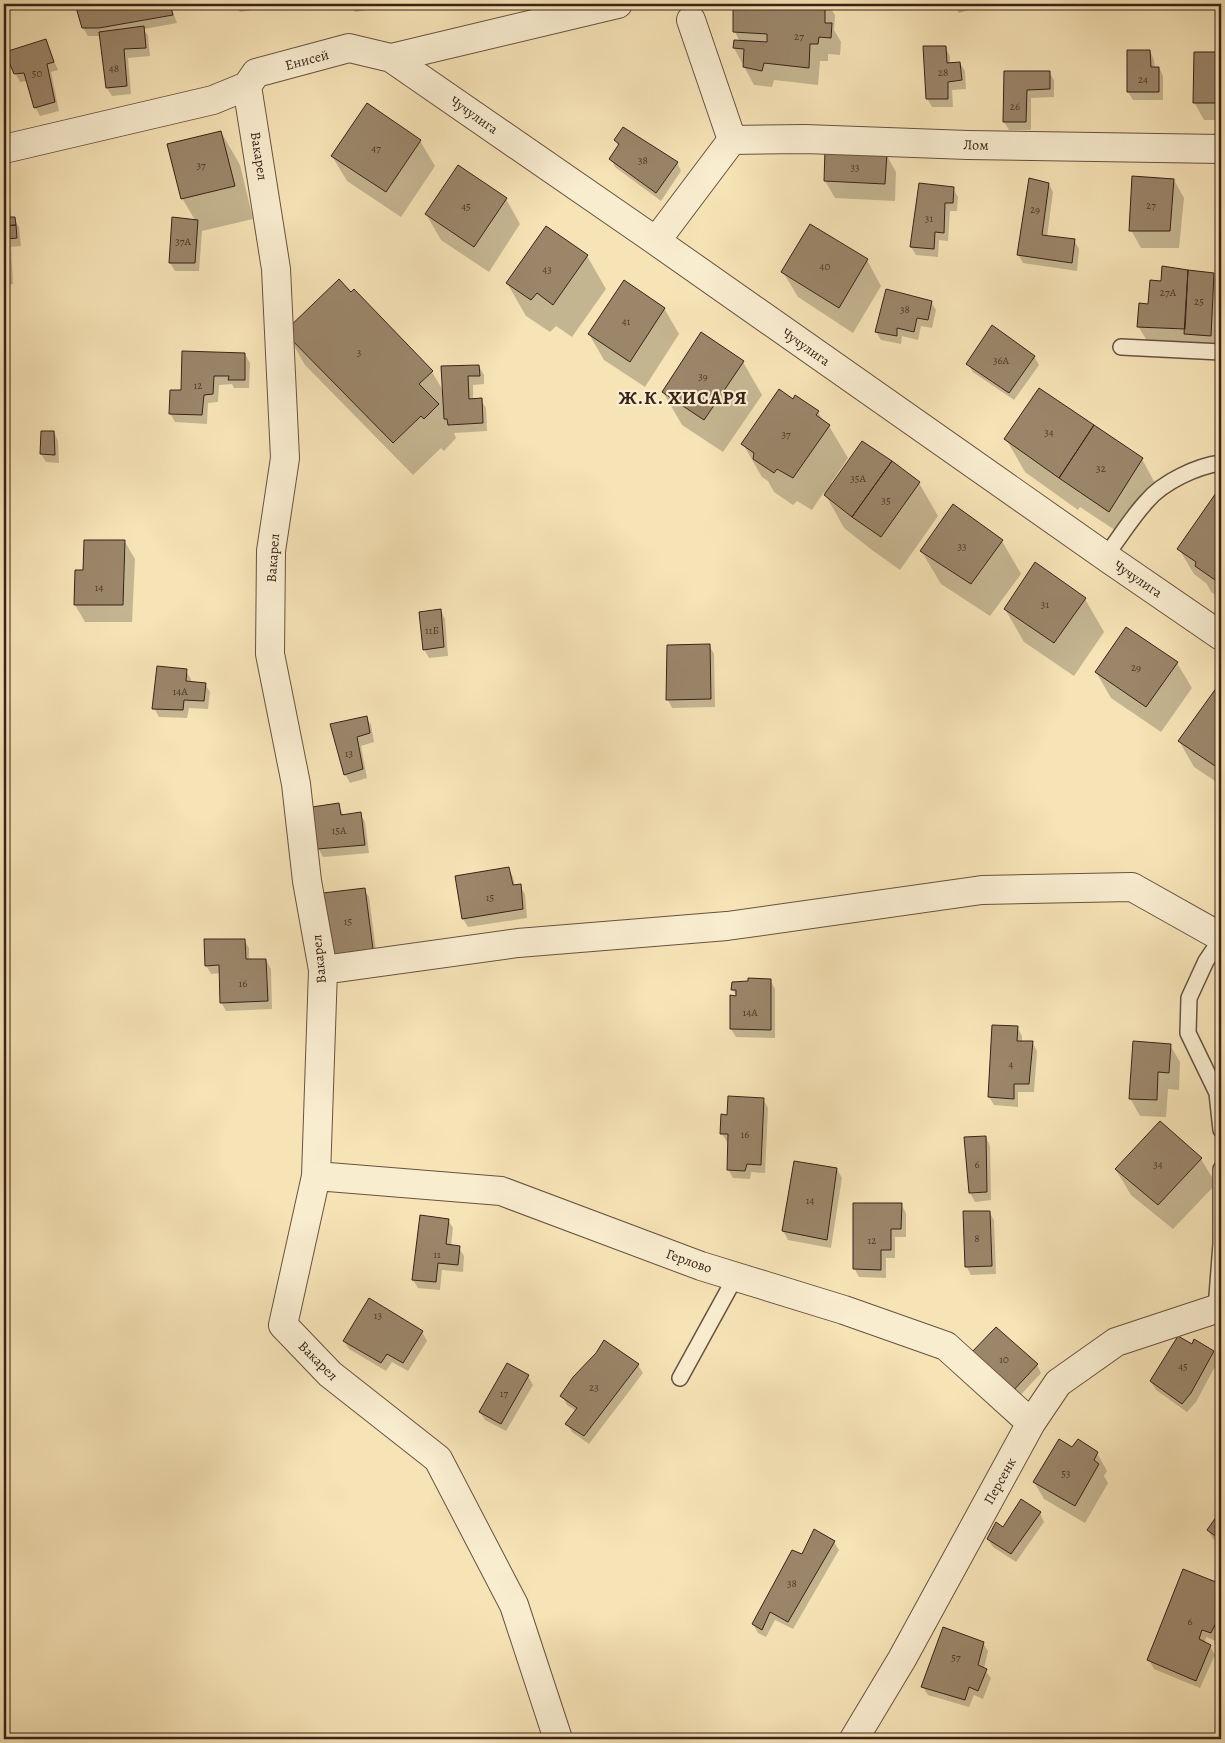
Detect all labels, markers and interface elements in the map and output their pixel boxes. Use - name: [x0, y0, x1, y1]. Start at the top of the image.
- house number: 27: [794, 29, 804, 44]
- street label: Енисей: [283, 45, 331, 75]
- house number: 48: [109, 61, 119, 76]
- house number: 28: [938, 65, 948, 80]
- house number: 50: [32, 66, 42, 81]
- house number: 24: [1138, 72, 1148, 87]
- street label: Чучулига: [446, 92, 502, 139]
- house number: 26: [1010, 99, 1020, 114]
- street label: Вакарел: [246, 130, 272, 182]
- street label: Лом: [963, 135, 989, 155]
- house number: 47: [371, 141, 381, 156]
- house number: 38: [638, 153, 648, 168]
- house number: 37: [196, 158, 206, 173]
- house number: 33: [850, 160, 860, 175]
- house number: 27: [1146, 198, 1156, 213]
- house number: 45: [461, 199, 471, 214]
- house number: 29: [1030, 202, 1040, 217]
- house number: 31: [925, 211, 933, 226]
- house number: 37А: [175, 234, 191, 249]
- house number: 40: [820, 259, 831, 274]
- house number: 43: [542, 262, 552, 277]
- house number: 27А: [1160, 285, 1177, 300]
- house number: 25: [1194, 294, 1204, 309]
- house number: 38: [900, 302, 910, 317]
- house number: 41: [622, 314, 631, 329]
- street label: Чучулига: [778, 324, 834, 371]
- house number: 3: [357, 345, 361, 360]
- house number: 36А: [993, 353, 1010, 368]
- house number: 39: [698, 369, 708, 384]
- house number: 12: [194, 378, 203, 393]
- district label: Ж.К. ХИСАРЯ: [618, 385, 748, 411]
- house number: 34: [1044, 425, 1054, 440]
- house number: 37: [781, 427, 791, 442]
- house number: 32: [1096, 461, 1106, 476]
- house number: 35А: [850, 471, 866, 486]
- house number: 35: [881, 493, 891, 508]
- street label: Вакарел: [262, 533, 284, 583]
- house number: 33: [957, 539, 967, 554]
- street label: Чучулига: [1110, 556, 1166, 603]
- house number: 14: [95, 580, 103, 595]
- house number: 31: [1041, 597, 1049, 612]
- house number: 11Б: [425, 623, 439, 638]
- house number: 29: [1131, 660, 1141, 675]
- house number: 14А: [172, 684, 188, 699]
- house number: 13: [345, 746, 353, 761]
- house number: 15А: [332, 823, 347, 838]
- house number: 15: [486, 890, 495, 905]
- house number: 15: [344, 914, 353, 929]
- street label: Вакарел: [307, 934, 331, 984]
- house number: 16: [239, 976, 247, 991]
- house number: 14А: [742, 1005, 758, 1020]
- house number: 4: [1009, 1057, 1014, 1072]
- house number: 16: [741, 1127, 749, 1142]
- house number: 6: [974, 1157, 980, 1172]
- house number: 34: [1153, 1157, 1163, 1172]
- house number: 14: [806, 1193, 814, 1208]
- house number: 8: [974, 1231, 980, 1246]
- house number: 12: [868, 1233, 877, 1248]
- street label: Герлово: [663, 1244, 715, 1278]
- house number: 11: [433, 1247, 441, 1262]
- house number: 13: [374, 1308, 382, 1323]
- street label: Вакарел: [294, 1337, 342, 1385]
- house number: 10: [999, 1352, 1009, 1367]
- house number: 45: [1178, 1359, 1188, 1374]
- house number: 23: [589, 1380, 599, 1395]
- house number: 17: [500, 1386, 509, 1401]
- street label: Персенк: [979, 1454, 1021, 1508]
- house number: 53: [1061, 1466, 1071, 1481]
- house number: 38: [787, 1576, 797, 1591]
- house number: 6: [1187, 1614, 1193, 1629]
- house number: 57: [951, 1650, 961, 1665]

